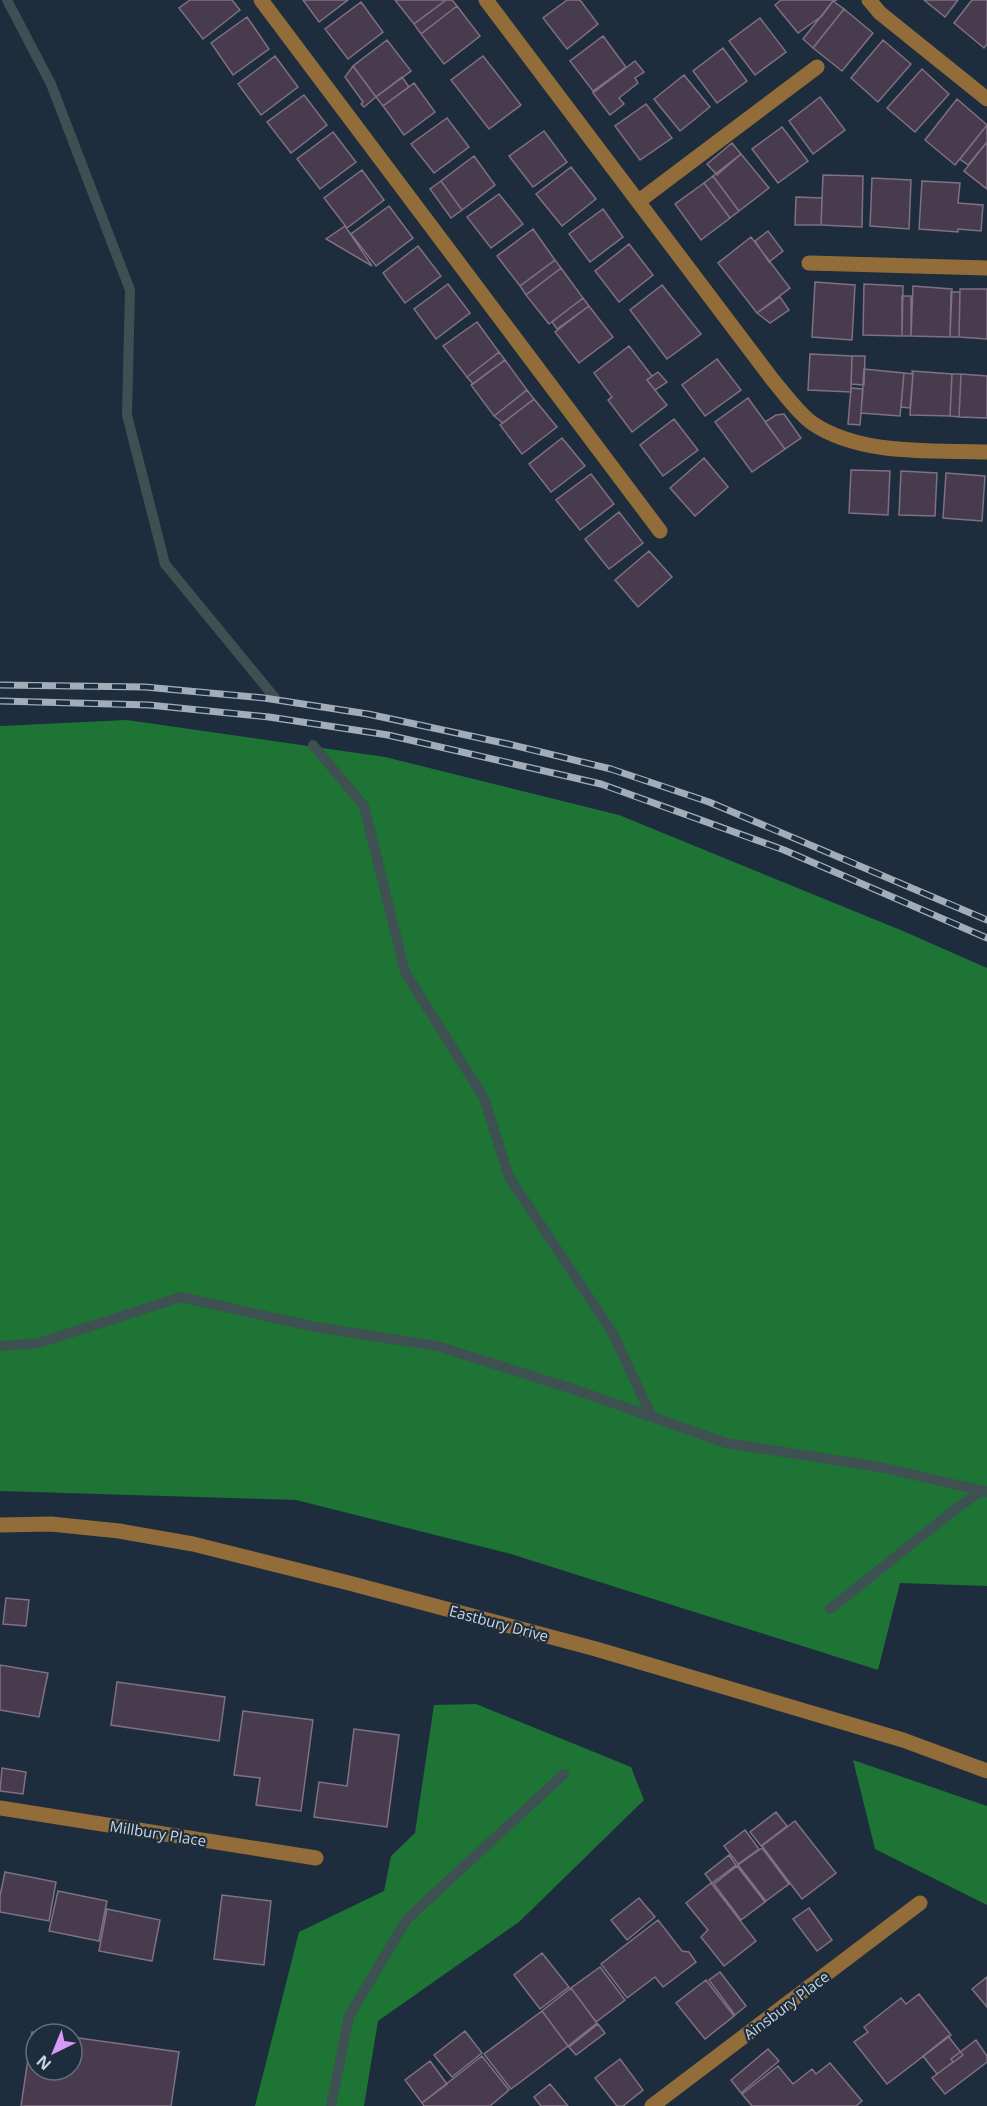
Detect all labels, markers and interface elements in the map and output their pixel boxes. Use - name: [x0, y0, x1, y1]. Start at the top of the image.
- street label: Eastbury Drive: [447, 1600, 551, 1646]
- street label: Millbury Place: [108, 1815, 208, 1851]
- street label: Ainsbury Place: [739, 1966, 833, 2044]
- north arrow: [24, 2022, 84, 2082]
- text: N: [32, 2050, 56, 2075]

